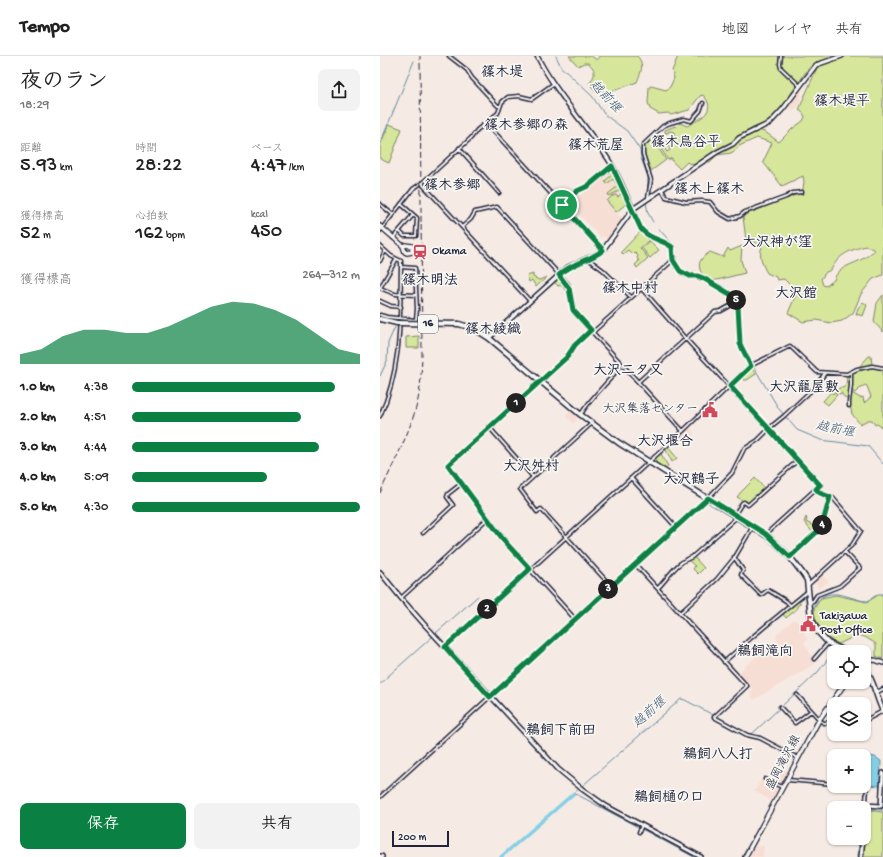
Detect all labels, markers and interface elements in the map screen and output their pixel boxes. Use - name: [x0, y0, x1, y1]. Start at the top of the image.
- text: Tempo: [20, 16, 70, 39]
- text: 地図: [722, 22, 750, 39]
- text: レイヤ: [772, 22, 813, 39]
- text: 共有: [835, 22, 863, 39]
- district label: 篠木堤: [481, 64, 523, 82]
- button: share: [318, 69, 360, 111]
- text: 夜のラン: [20, 70, 108, 96]
- water label: 越前堰: [586, 76, 626, 118]
- district label: 篠木堤平: [814, 93, 870, 111]
- text: 18:29: [20, 98, 49, 113]
- district label: 篠木参郷の森: [484, 118, 568, 135]
- district label: 篠木鳥谷平: [651, 134, 721, 152]
- district label: 篠木荒屋: [568, 137, 624, 155]
- text: 距離: [20, 143, 42, 155]
- text: 時間: [135, 143, 157, 155]
- text: ペース: [251, 143, 283, 155]
- text: 5.93: [20, 155, 57, 178]
- text: 28:22: [135, 155, 182, 178]
- text: 4:47: [251, 155, 286, 178]
- text: km: [57, 162, 73, 174]
- text: /km: [286, 162, 304, 174]
- district label: 篠木参郷: [424, 178, 480, 195]
- district label: 篠木上篠木: [674, 181, 744, 199]
- pin: [545, 188, 579, 222]
- icon: arrive: [551, 194, 573, 216]
- text: kcal: [251, 209, 268, 221]
- text: 獲得標高: [20, 211, 64, 223]
- text: 心拍数: [135, 211, 168, 223]
- text: 450: [251, 221, 282, 244]
- text: 52: [20, 223, 40, 246]
- text: 162: [135, 223, 163, 246]
- text: m: [40, 230, 51, 242]
- text: bpm: [163, 230, 185, 242]
- district label: 大沢神が窪: [742, 234, 812, 252]
- station icon: Okama: [411, 243, 429, 261]
- place label: Okama: [432, 245, 467, 259]
- text: 264–312 m: [302, 268, 360, 283]
- text: 獲得標高: [20, 273, 72, 288]
- district label: 篠木明法: [402, 273, 458, 290]
- district label: 篠木中村: [602, 280, 658, 298]
- district label: 大沢館: [775, 285, 817, 303]
- pin: 5: [726, 290, 746, 310]
- text: 5: [733, 294, 739, 306]
- road number: 16: [418, 315, 438, 333]
- district label: 篠木綾織: [465, 322, 521, 339]
- district label: 大沢二タ又: [593, 362, 663, 380]
- district label: 大沢籠屋敷: [769, 379, 839, 397]
- text: 1.0 km: [20, 380, 55, 395]
- text: 4:38: [84, 380, 108, 395]
- pin: 1: [506, 393, 526, 413]
- text: 1: [514, 397, 518, 409]
- public building icon: 大沢集落センター: [701, 401, 719, 419]
- place label: 大沢集落センター: [602, 402, 698, 417]
- text: 2.0 km: [20, 410, 56, 425]
- text: 4:51: [84, 410, 106, 425]
- water label: 越前堰: [813, 418, 858, 441]
- district label: 大沢堰合: [637, 433, 693, 451]
- text: 3.0 km: [20, 440, 56, 455]
- text: 4:44: [84, 440, 107, 455]
- district label: 大沢舛村: [503, 458, 559, 476]
- text: 4.0 km: [20, 470, 56, 485]
- text: 5:09: [84, 470, 109, 485]
- district label: 大沢鶴子: [663, 471, 719, 489]
- text: 5.0 km: [20, 500, 56, 515]
- text: 4:30: [84, 500, 108, 515]
- pin: 4: [812, 515, 832, 535]
- text: 4: [819, 519, 825, 531]
- pin: 3: [598, 579, 618, 599]
- text: 3: [605, 583, 611, 595]
- pin: 2: [477, 599, 497, 619]
- text: 2: [484, 603, 490, 615]
- place label: Takizawa Post Office: [819, 610, 873, 638]
- public building icon: Takizawa Post Office: [799, 615, 817, 633]
- district label: 鵜飼滝向: [737, 644, 793, 661]
- map controls: [827, 645, 871, 845]
- button: locate: [827, 645, 871, 689]
- water label: 越前堰: [629, 692, 671, 732]
- button: layers: [827, 697, 871, 741]
- district label: 鵜飼下前田: [526, 723, 596, 740]
- street label: 盛岡滝沢線: [763, 733, 804, 793]
- district label: 鵜飼八人打: [683, 747, 753, 764]
- button: +: [827, 749, 871, 793]
- district label: 鵜飼樋の口: [634, 789, 704, 807]
- button: −: [827, 801, 871, 845]
- button: 保存: [20, 803, 186, 849]
- button: 共有: [194, 803, 360, 849]
- scale bar: [392, 829, 449, 848]
- text: 200 m: [398, 832, 426, 844]

